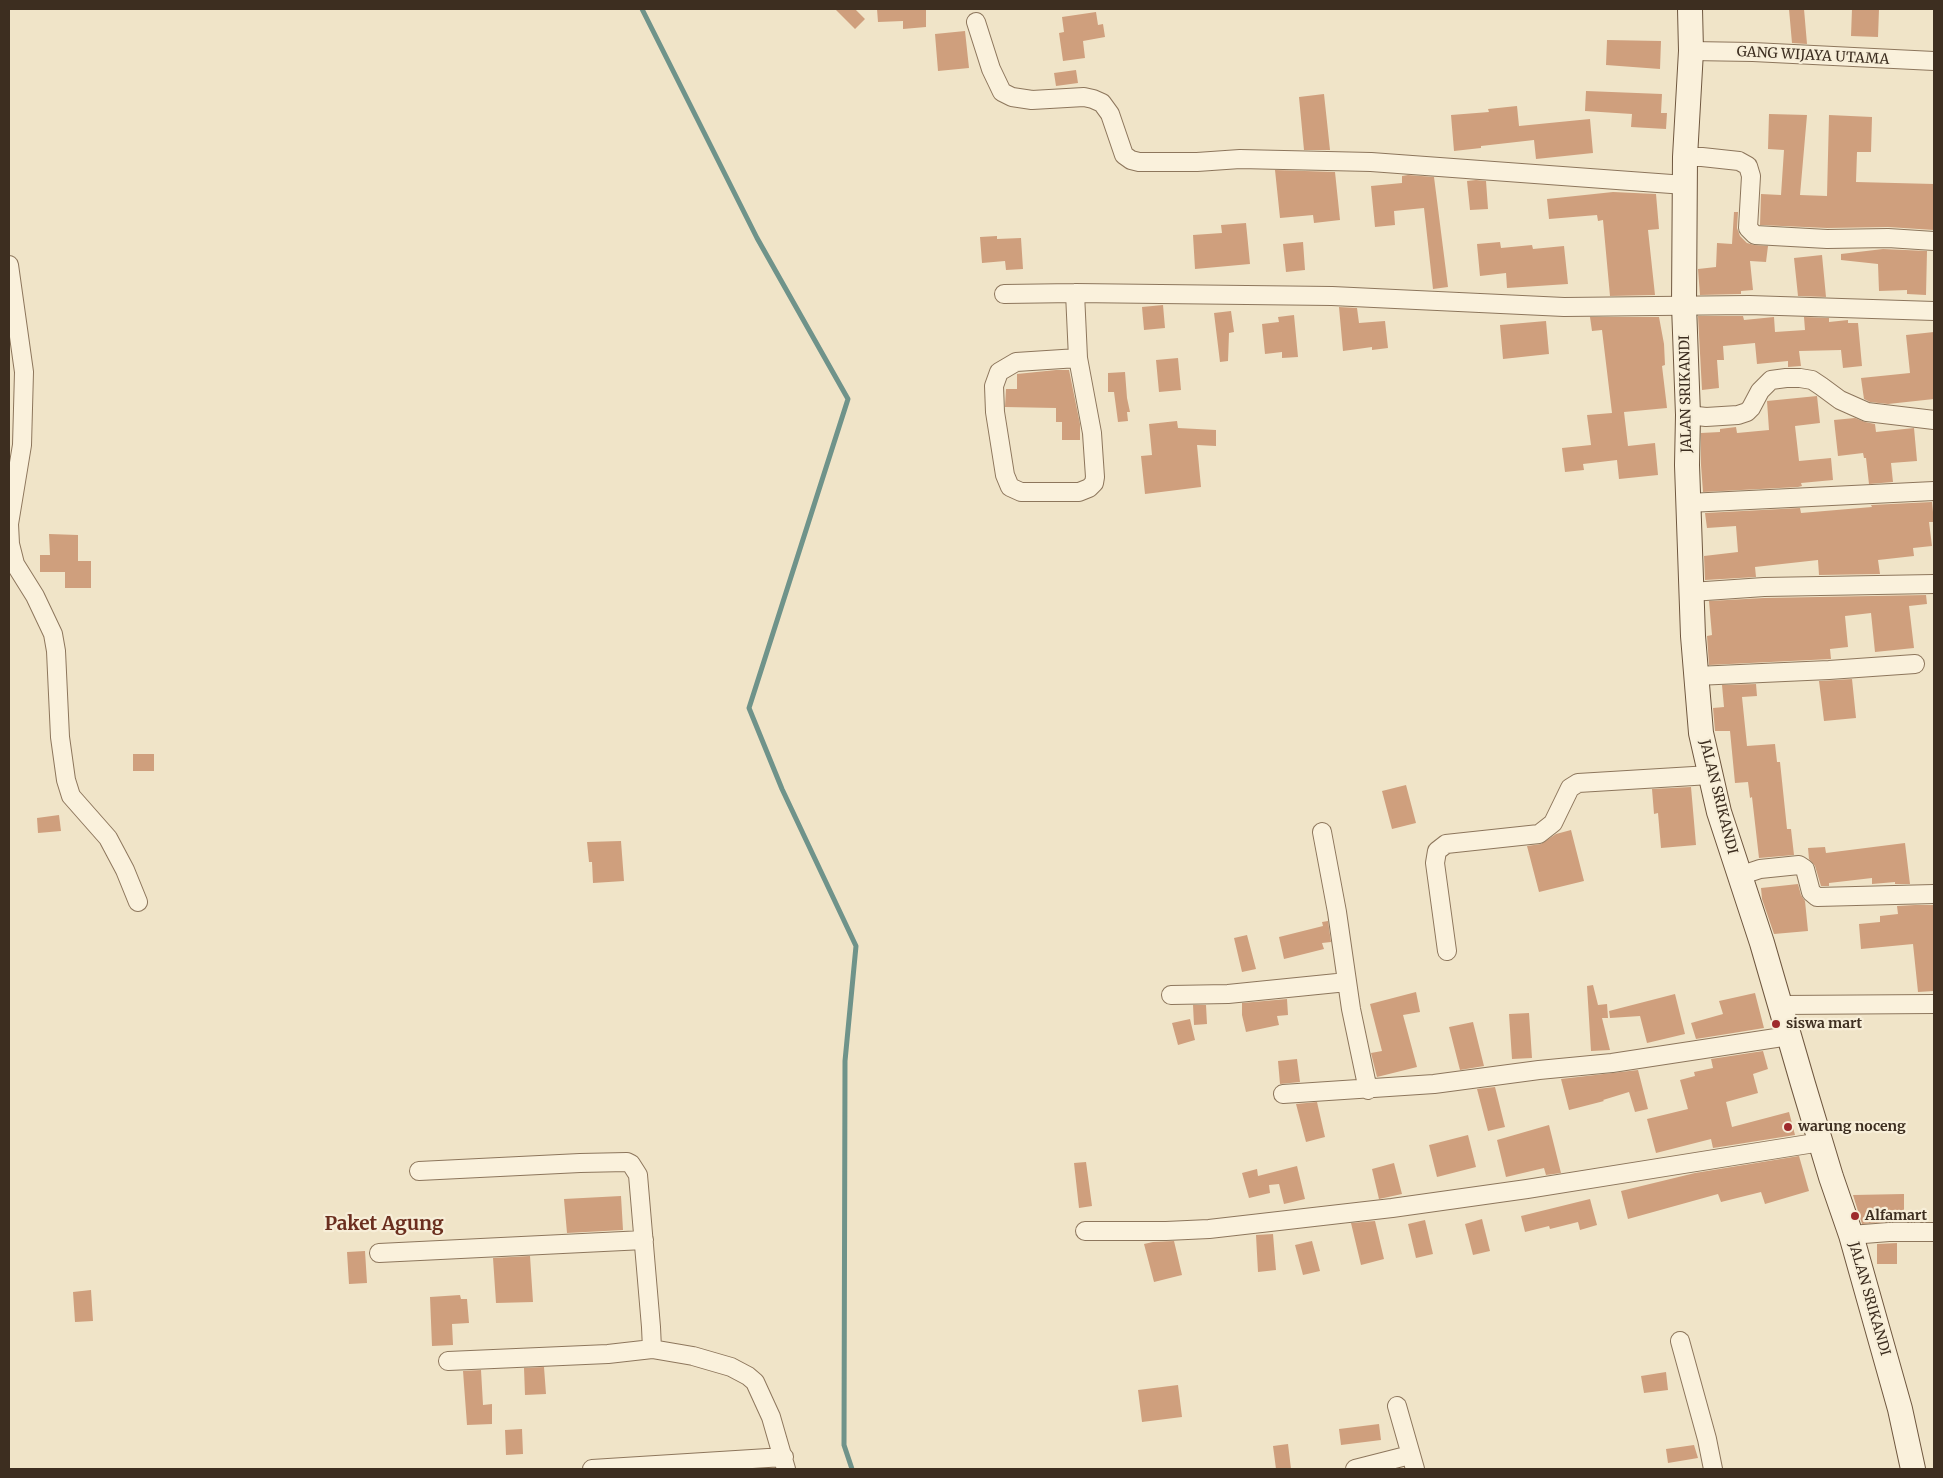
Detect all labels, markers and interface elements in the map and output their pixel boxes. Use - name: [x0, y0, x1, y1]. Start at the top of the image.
- street label: GANG WIJAYA UTAMA: [1736, 44, 1890, 68]
- street label: JALAN SRIKANDI: [1677, 335, 1695, 453]
- street label: JALAN SRIKANDI: [1696, 738, 1740, 856]
- place label: siswa mart: [1786, 1016, 1862, 1032]
- marker: siswa mart: [1770, 1018, 1782, 1030]
- place label: warung noceng: [1798, 1119, 1906, 1135]
- marker: warung noceng: [1782, 1121, 1794, 1133]
- place label: Alfamart: [1865, 1208, 1927, 1224]
- marker: Alfamart: [1849, 1210, 1861, 1222]
- district label: Paket Agung: [324, 1214, 444, 1236]
- street label: JALAN SRIKANDI: [1845, 1240, 1893, 1358]

